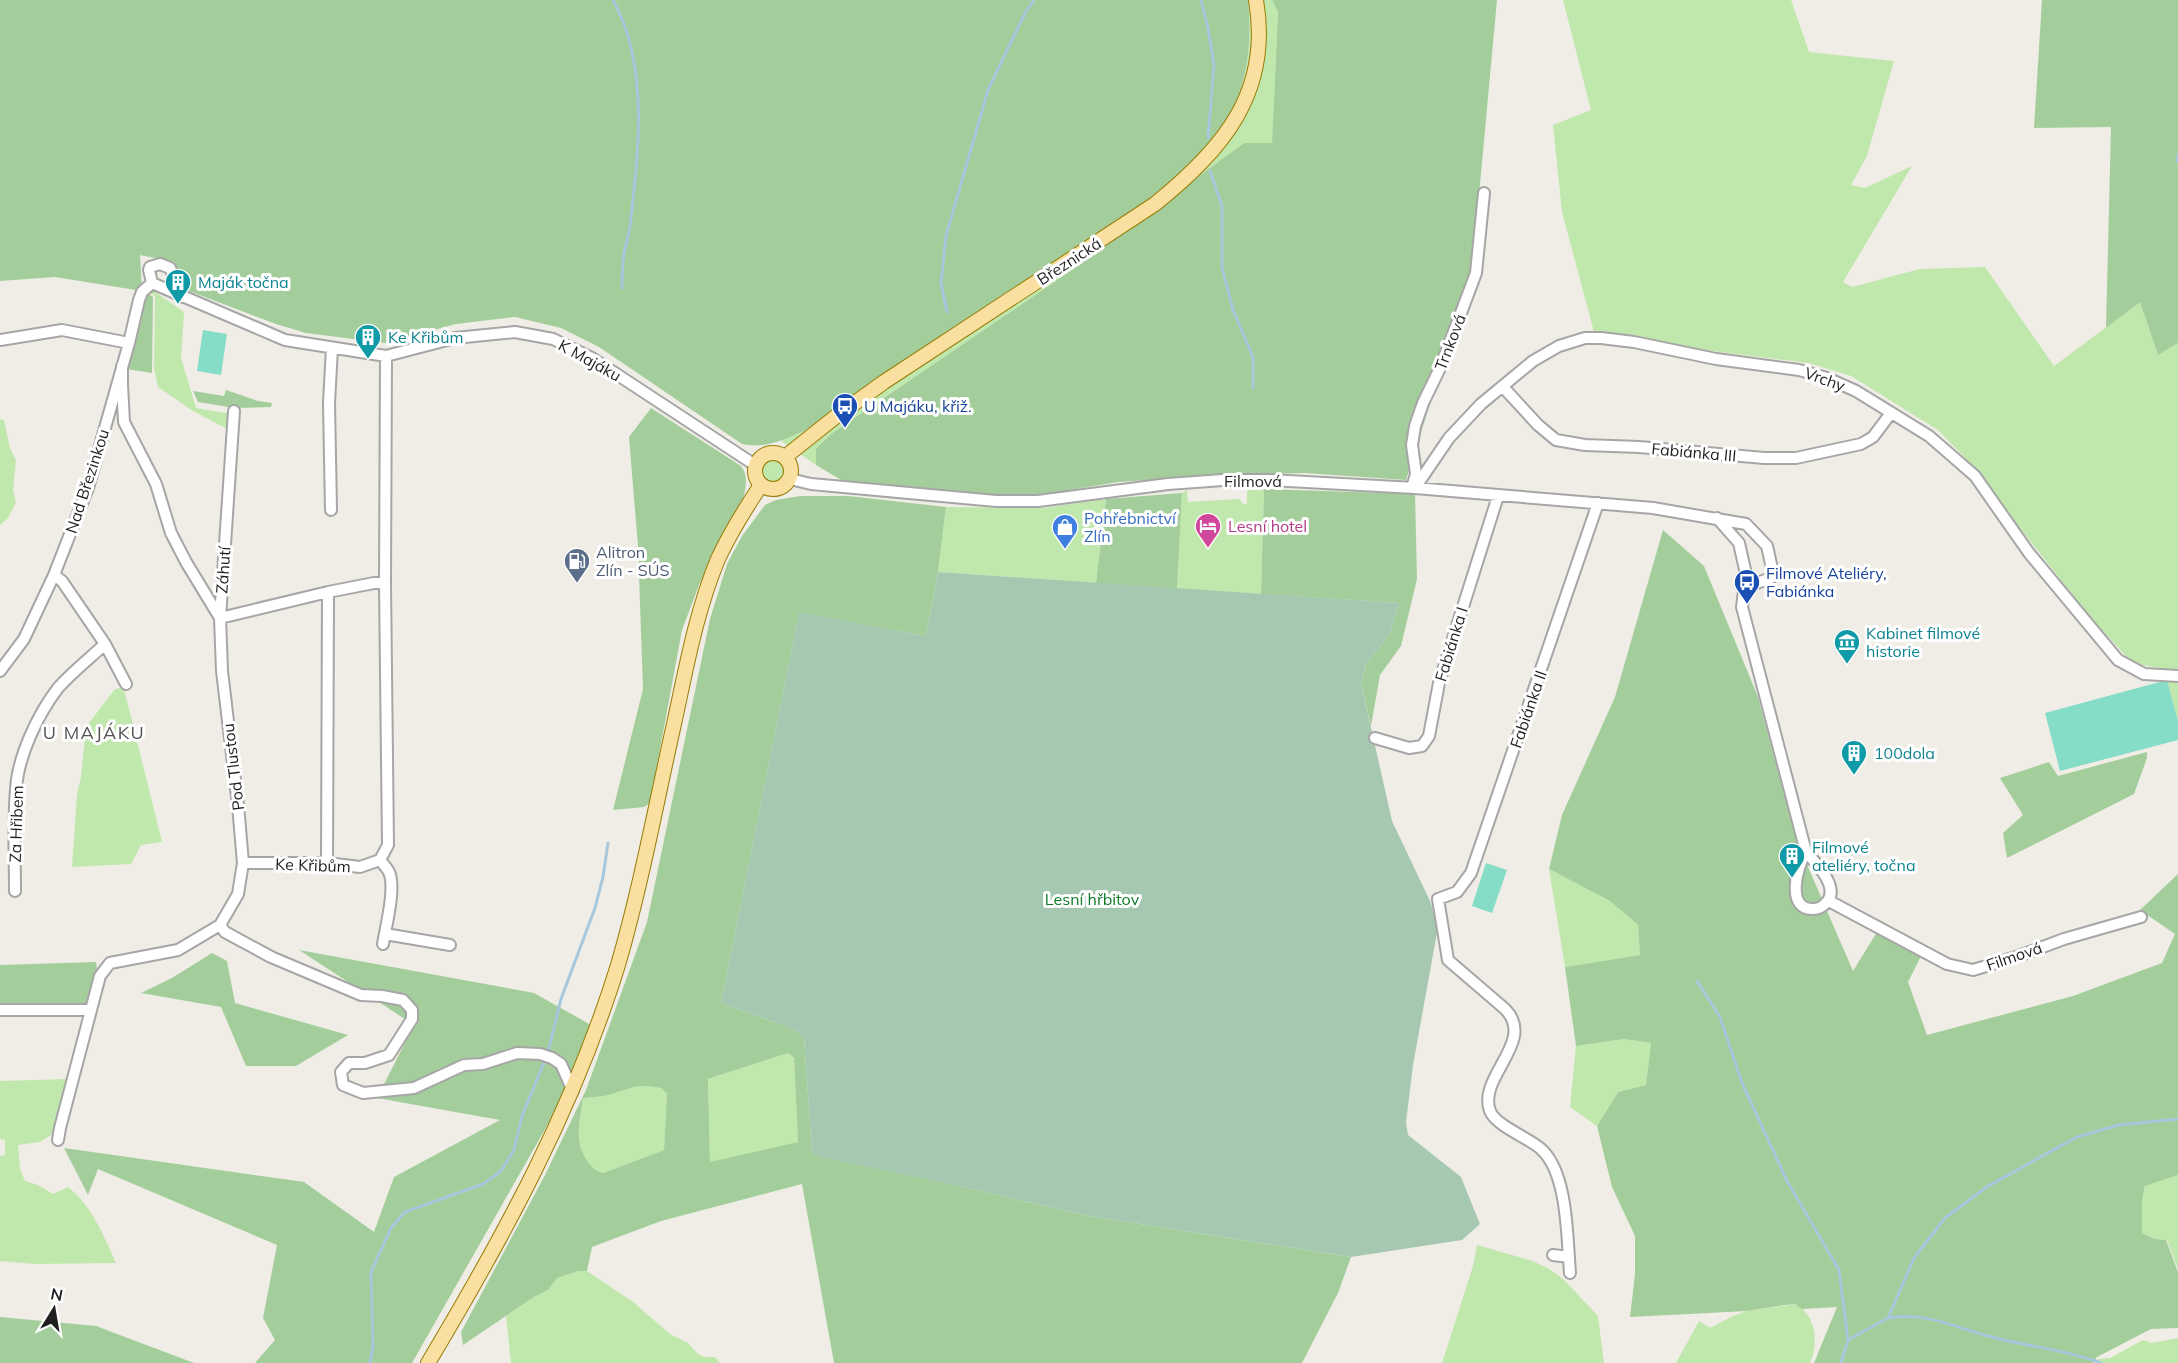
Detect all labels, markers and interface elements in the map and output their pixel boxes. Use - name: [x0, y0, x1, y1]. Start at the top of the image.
- street label: Březnická: [1033, 233, 1105, 289]
- building icon: Maják točna: [163, 267, 193, 305]
- place label: Maják točna: [198, 272, 289, 292]
- street label: Trnková: [1430, 311, 1470, 373]
- building icon: Ke Křibům: [353, 322, 383, 360]
- place label: Ke Křibům: [388, 327, 463, 347]
- street label: K Majáku: [555, 335, 625, 385]
- street label: Vrchy: [1802, 362, 1848, 396]
- bus stop icon: U Majáku, křiž.: [830, 391, 860, 429]
- place label: U Majáku, křiž.: [864, 396, 972, 416]
- street label: Nad Březinkou: [61, 426, 113, 536]
- street label: Fabiánka III: [1651, 438, 1737, 466]
- street label: Filmová: [1224, 471, 1282, 491]
- place label: Pohřebnictví Zlín: [1084, 508, 1177, 546]
- hotel icon: Lesní hotel: [1193, 511, 1223, 549]
- shop icon: Pohřebnictví Zlín: [1050, 512, 1080, 550]
- place label: Lesní hotel: [1228, 516, 1307, 536]
- place label: Alitron Zlín - SÚS: [596, 542, 669, 580]
- street label: Záhutí: [211, 545, 235, 594]
- fuel station icon: Alitron Zlín - SÚS: [562, 546, 592, 584]
- place label: Filmové Ateliéry, Fabiánka: [1766, 563, 1887, 601]
- bus stop icon: Filmové Ateliéry, Fabiánka: [1732, 567, 1762, 605]
- street label: Fabiánka I: [1430, 604, 1472, 684]
- place label: Kabinet filmové historie: [1866, 623, 1980, 661]
- museum icon: Kabinet filmové historie: [1832, 627, 1862, 665]
- street label: Fabiánka II: [1505, 668, 1551, 750]
- district label: U MAJÁKU: [43, 721, 145, 744]
- street label: Pod Tlustou: [218, 722, 248, 812]
- building icon: 100dola: [1839, 738, 1869, 776]
- place label: 100dola: [1874, 743, 1935, 763]
- street label: Za Hřibem: [5, 785, 27, 863]
- place label: Filmové ateliéry, točna: [1812, 837, 1916, 875]
- building icon: Filmové ateliéry, točna: [1777, 841, 1807, 879]
- street label: Ke Křibům: [275, 854, 351, 876]
- park label: Lesní hřbitov: [1045, 889, 1140, 909]
- street label: Filmová: [1983, 937, 2045, 975]
- north arrow: [24, 1279, 84, 1339]
- text: N: [49, 1283, 65, 1305]

